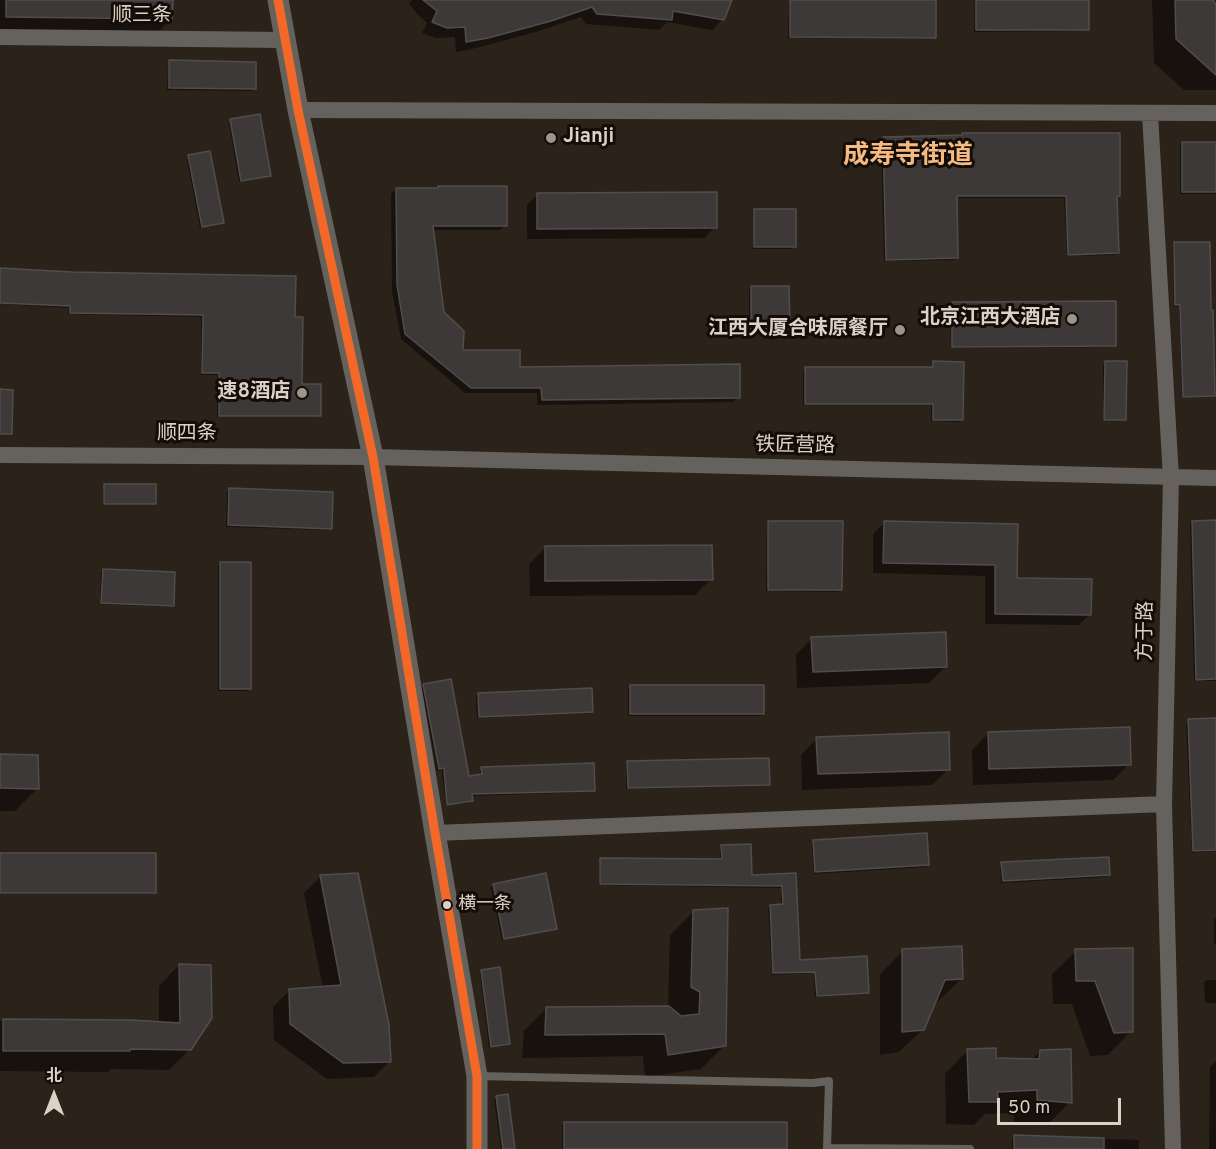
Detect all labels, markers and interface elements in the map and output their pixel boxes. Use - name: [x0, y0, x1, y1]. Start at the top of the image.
- street label: 顺三条: [112, 5, 172, 29]
- place label: Jianji: [563, 126, 614, 150]
- marker: Jianji: [544, 131, 558, 145]
- district label: 成寿寺街道: [843, 142, 973, 174]
- place label: 北京江西大酒店: [920, 307, 1060, 331]
- marker: 北京江西大酒店: [1065, 312, 1079, 326]
- place label: 江西大厦合味原餐厅: [708, 318, 888, 342]
- marker: 江西大厦合味原餐厅: [893, 323, 907, 337]
- place label: 速8酒店: [217, 381, 290, 405]
- marker: 速8酒店: [295, 386, 309, 400]
- street label: 顺四条: [157, 423, 217, 447]
- street label: 铁匠营路: [755, 434, 835, 460]
- street label: 方于路: [1134, 601, 1160, 661]
- place label: 横一条: [458, 894, 512, 916]
- marker: 横一条: [441, 899, 453, 911]
- north arrow: [24, 1065, 84, 1125]
- text: 北: [46, 1067, 62, 1087]
- scale bar: [1000, 1086, 1124, 1124]
- text: 50 m: [1008, 1097, 1050, 1120]

